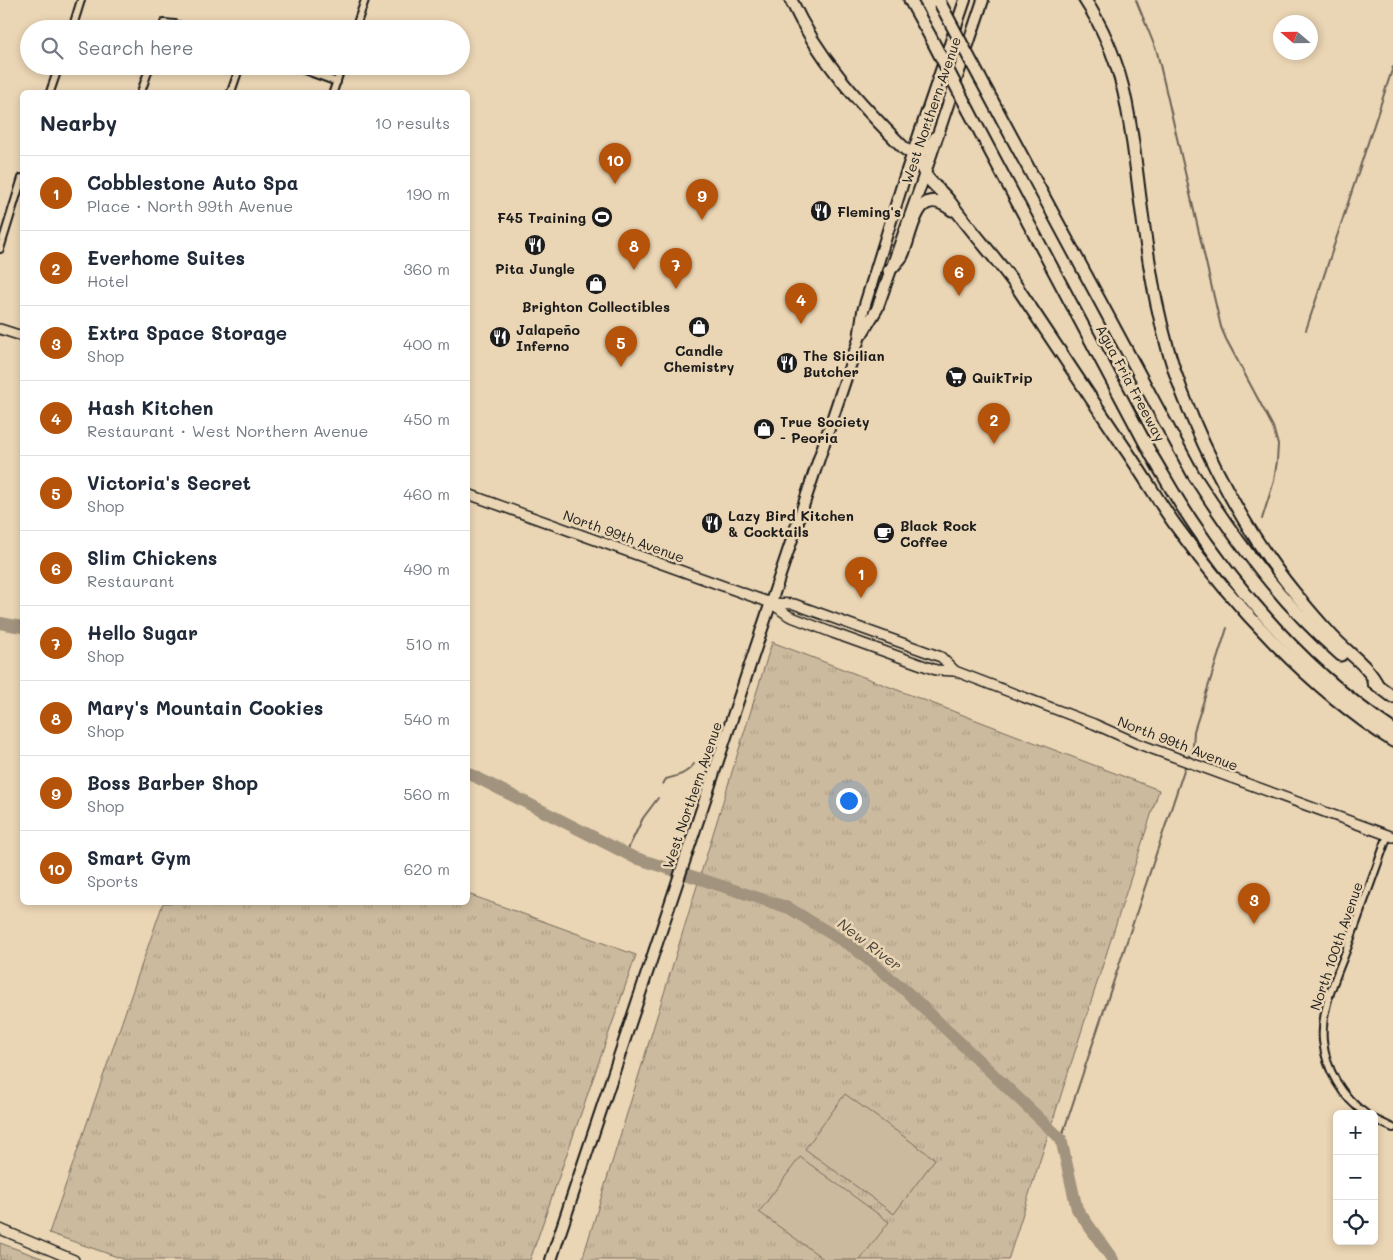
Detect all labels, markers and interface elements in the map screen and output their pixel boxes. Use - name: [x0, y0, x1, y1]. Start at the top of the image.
- north arrow: [1273, 15, 1318, 60]
- search box: [20, 20, 470, 75]
- icon: search: [38, 34, 66, 62]
- street label: West Northern Avenue: [897, 34, 965, 186]
- text: Search here: [78, 35, 194, 60]
- text: Nearby: [40, 109, 117, 136]
- text: 10 results: [375, 112, 450, 133]
- pin: 10: [599, 143, 631, 184]
- text: Cobblestone Auto Spa: [87, 170, 298, 195]
- pin: 9: [686, 179, 718, 220]
- text: 1: [52, 183, 60, 204]
- text: 190 m: [406, 183, 450, 204]
- text: Place · North 99th Avenue: [87, 195, 293, 216]
- restaurant icon: Fleming's: [809, 199, 833, 223]
- place label: Fleming's: [837, 202, 901, 221]
- sports icon: F45 Training: [590, 205, 614, 229]
- place label: F45 Training: [497, 208, 586, 227]
- pin: 8: [618, 229, 650, 270]
- restaurant icon: Pita Jungle: [523, 233, 547, 257]
- text: Everhome Suites: [87, 245, 245, 270]
- pin: 7: [660, 248, 692, 289]
- pin: 6: [943, 255, 975, 296]
- text: 2: [52, 258, 60, 279]
- text: 360 m: [403, 258, 450, 279]
- place label: Pita Jungle: [495, 259, 575, 278]
- text: Hotel: [87, 270, 129, 291]
- shop icon: Brighton Collectibles: [584, 272, 608, 296]
- pin: 4: [785, 283, 817, 324]
- place label: Brighton Collectibles: [522, 297, 670, 316]
- shop icon: Candle Chemistry: [687, 315, 711, 339]
- text: Extra Space Storage: [87, 320, 287, 345]
- place label: Jalapeño Inferno: [516, 320, 580, 355]
- street label: Agua Fria Freeway: [1092, 321, 1170, 445]
- restaurant icon: Jalapeño Inferno: [488, 325, 512, 349]
- pin: 5: [605, 326, 637, 367]
- text: 3: [51, 333, 61, 354]
- text: 400 m: [403, 333, 450, 354]
- place label: Candle Chemistry: [664, 341, 735, 376]
- text: Shop: [87, 345, 124, 366]
- place label: The Sicilian Butcher: [803, 346, 885, 381]
- restaurant icon: The Sicilian Butcher: [775, 351, 799, 375]
- supermarket icon: QuikTrip: [944, 365, 968, 389]
- place label: QuikTrip: [972, 368, 1033, 387]
- text: Hash Kitchen: [87, 395, 213, 420]
- pin: 2: [978, 403, 1010, 444]
- text: 4: [51, 408, 61, 429]
- text: 450 m: [404, 408, 450, 429]
- place label: True Society - Peoria: [780, 412, 870, 447]
- shop icon: True Society - Peoria: [752, 417, 776, 441]
- text: Restaurant · West Northern Avenue: [87, 420, 368, 441]
- text: Victoria's Secret: [87, 470, 251, 495]
- text: 5: [51, 483, 61, 504]
- text: 460 m: [403, 483, 450, 504]
- text: Shop: [87, 495, 124, 516]
- street label: North 99th Avenue: [561, 505, 687, 567]
- place label: Lazy Bird Kitchen & Cocktails: [728, 506, 854, 541]
- restaurant icon: Lazy Bird Kitchen & Cocktails: [700, 511, 724, 535]
- place label: Black Rock Coffee: [900, 516, 977, 551]
- cafe icon: Black Rock Coffee: [872, 521, 896, 545]
- text: Slim Chickens: [87, 545, 217, 570]
- pin: 1: [845, 557, 877, 598]
- text: 6: [51, 558, 61, 579]
- text: 490 m: [403, 558, 450, 579]
- text: Restaurant: [87, 570, 175, 591]
- text: Hello Sugar: [87, 620, 198, 645]
- text: 7: [52, 633, 60, 654]
- text: 510 m: [406, 633, 450, 654]
- text: Shop: [87, 645, 124, 666]
- text: Mary's Mountain Cookies: [87, 695, 323, 720]
- text: 8: [51, 708, 61, 729]
- text: 540 m: [404, 708, 450, 729]
- street label: North 99th Avenue: [1115, 711, 1241, 775]
- street label: West Northern Avenue: [658, 719, 726, 871]
- text: Shop: [87, 720, 124, 741]
- text: Boss Barber Shop: [87, 770, 258, 795]
- text: 9: [51, 783, 61, 804]
- text: 560 m: [403, 783, 450, 804]
- your location: [836, 788, 862, 814]
- text: Shop: [87, 795, 124, 816]
- text: Smart Gym: [87, 845, 191, 870]
- text: 10: [47, 858, 65, 879]
- text: 620 m: [404, 858, 450, 879]
- text: Sports: [87, 870, 138, 891]
- street label: North 100th Avenue: [1305, 879, 1367, 1013]
- pin: 3: [1238, 883, 1270, 924]
- water label: New River: [834, 913, 907, 975]
- map controls: [1333, 1110, 1378, 1245]
- button: +: [1333, 1110, 1378, 1155]
- button: −: [1333, 1155, 1378, 1200]
- button: locate: [1333, 1200, 1378, 1245]

